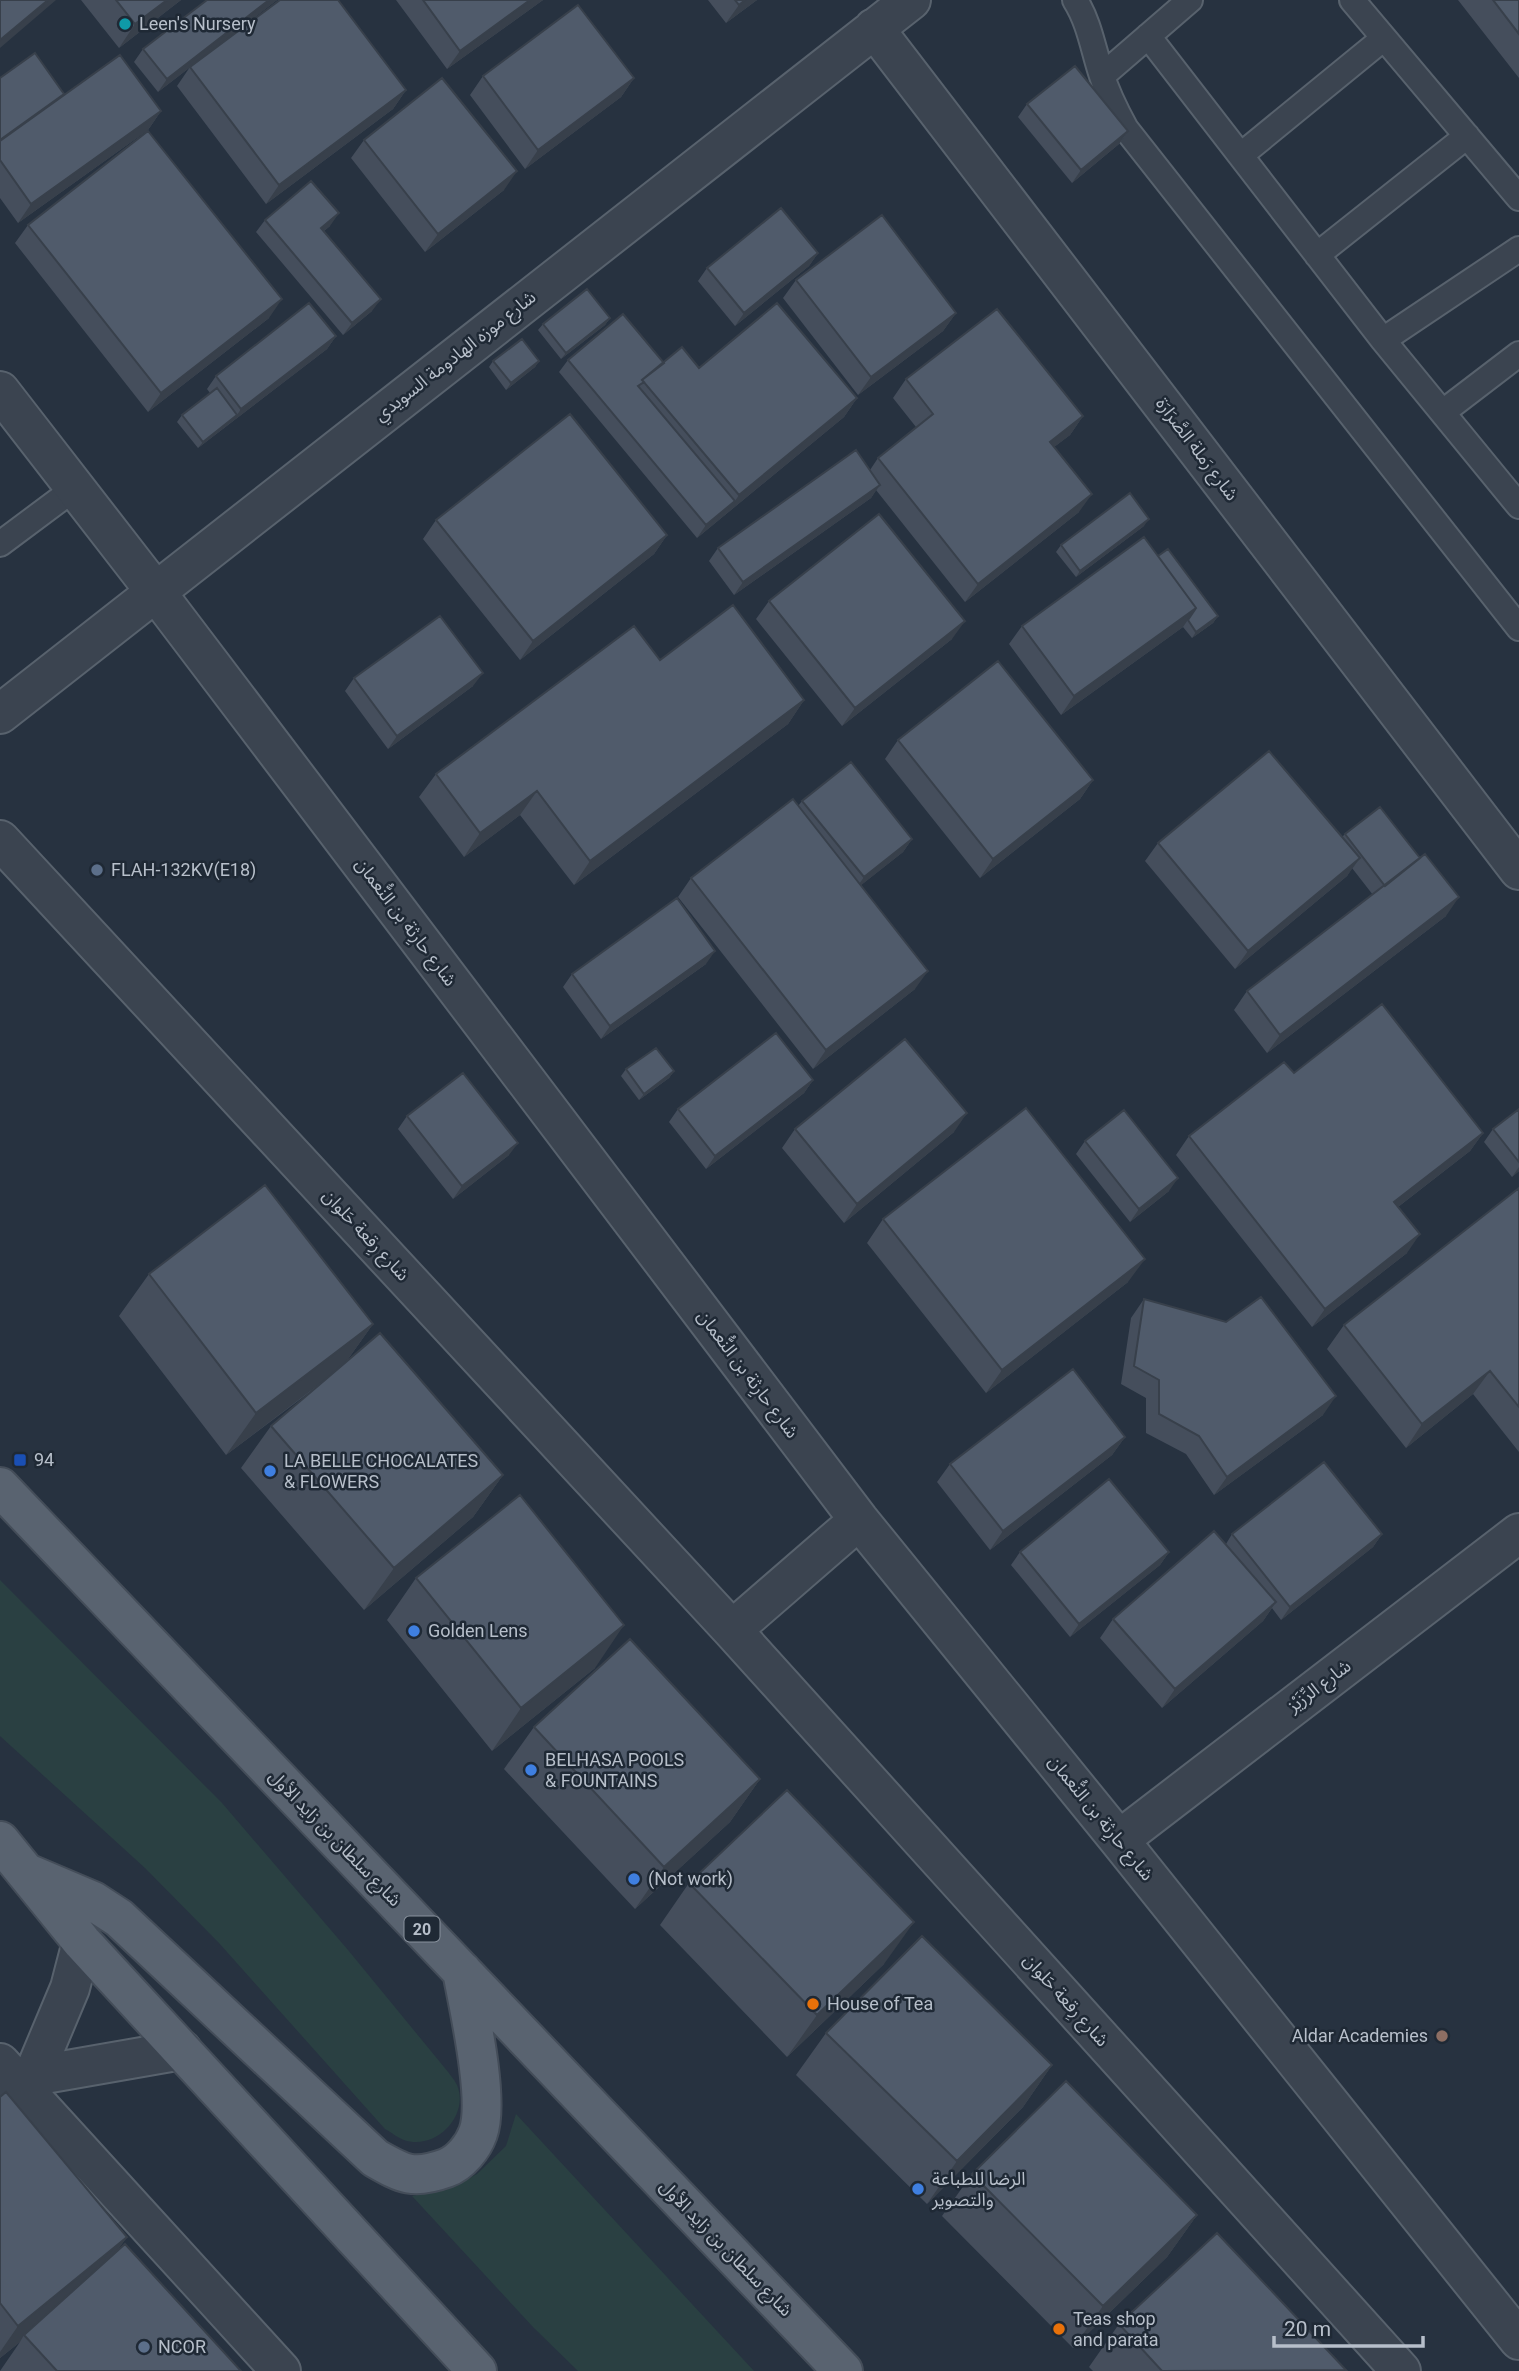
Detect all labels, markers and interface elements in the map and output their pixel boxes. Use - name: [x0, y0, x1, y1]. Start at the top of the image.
- place label: Leen's Nursery: [139, 13, 256, 34]
- marker: Leen's Nursery: [117, 16, 133, 32]
- street label: شارع موزه الهادومة السويدي: [370, 286, 542, 428]
- street label: شارع رَملة الصَّرَارَة: [1149, 393, 1243, 507]
- street label: شارع حارِثة بن النُّعمان: [348, 852, 463, 992]
- place label: FLAH-132KV(E18): [111, 859, 256, 881]
- marker: FLAH-132KV(E18): [89, 862, 105, 878]
- street label: شارع رِقعة حَلوان: [316, 1185, 414, 1287]
- street label: شارع حارِثة بن النُّعمان: [690, 1304, 805, 1444]
- place label: 94: [34, 1449, 54, 1470]
- place label: LA BELLE CHOCALATES & FLOWERS: [284, 1450, 478, 1492]
- marker: 94: [12, 1452, 28, 1468]
- marker: LA BELLE CHOCALATES & FLOWERS: [262, 1463, 278, 1479]
- place label: Golden Lens: [428, 1620, 527, 1641]
- marker: Golden Lens: [406, 1623, 422, 1639]
- street label: شارع الرِّزَيْز: [1282, 1655, 1357, 1720]
- place label: BELHASA POOLS & FOUNTAINS: [545, 1749, 685, 1791]
- street label: شارع حارِثة بن النُّعمان: [1041, 1750, 1160, 1887]
- marker: BELHASA POOLS & FOUNTAINS: [523, 1762, 539, 1778]
- street label: شارع سلطان بن زايد الأول: [262, 1765, 406, 1913]
- place label: (Not work): [648, 1868, 733, 1890]
- marker: (Not work): [626, 1871, 642, 1887]
- road number: 20: [404, 1916, 440, 1941]
- street label: شارع رِقعة حَلوان: [1016, 1949, 1113, 2053]
- place label: House of Tea: [827, 1993, 933, 2014]
- marker: House of Tea: [805, 1996, 821, 2012]
- place label: Aldar Academies: [1292, 2025, 1428, 2046]
- marker: Aldar Academies: [1434, 2028, 1450, 2044]
- place label: الرضا للطباعة والتصوير: [931, 2168, 1026, 2211]
- street label: شارع سلطان بن زايد الأول: [653, 2175, 797, 2323]
- marker: الرضا للطباعة والتصوير: [910, 2181, 926, 2197]
- scale bar: [1274, 2304, 1423, 2348]
- place label: Teas shop and parata: [1073, 2308, 1158, 2350]
- text: 20 m: [1284, 2317, 1331, 2341]
- marker: Teas shop and parata: [1051, 2321, 1067, 2337]
- place label: NCOR: [158, 2336, 206, 2357]
- marker: NCOR: [136, 2339, 152, 2355]

